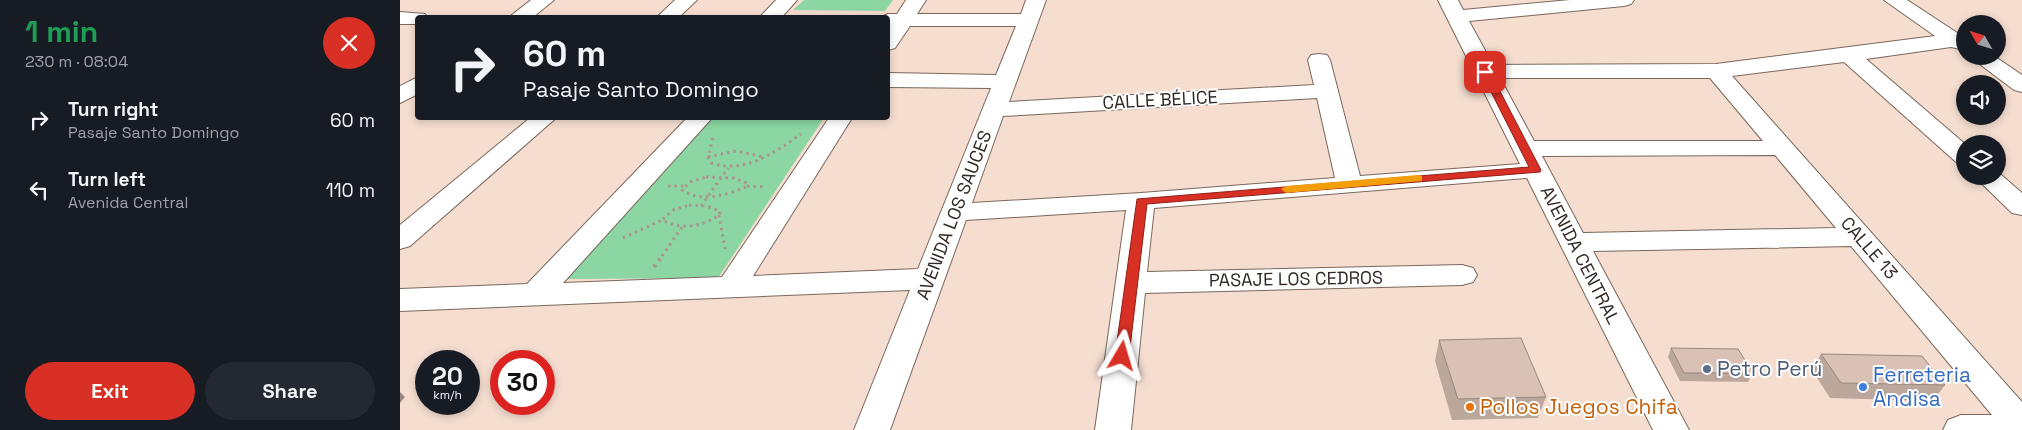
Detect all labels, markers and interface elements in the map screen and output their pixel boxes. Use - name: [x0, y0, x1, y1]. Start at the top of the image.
- text: 1 min: [25, 12, 98, 51]
- north arrow: [1956, 15, 2006, 65]
- map controls: [1956, 15, 2006, 185]
- button: close: [323, 17, 375, 69]
- text: 60 m: [523, 32, 606, 76]
- icon: right: [440, 35, 505, 100]
- text: 230 m · 08:04: [25, 51, 128, 72]
- pin: [1464, 51, 1506, 93]
- icon: arrive: [1471, 58, 1499, 86]
- text: Pasaje Santo Domingo: [523, 75, 759, 103]
- button: sound: [1956, 75, 2006, 125]
- street label: CALLE BÉLICE: [1102, 85, 1218, 114]
- text: Turn right: [68, 97, 158, 122]
- icon: right: [25, 106, 53, 134]
- text: 60 m: [330, 108, 375, 133]
- text: Pasaje Santo Domingo: [68, 122, 239, 143]
- street label: AVENIDA LOS SAUCES: [911, 127, 996, 303]
- button: layers: [1956, 135, 2006, 185]
- text: Turn left: [68, 167, 146, 192]
- icon: left: [25, 176, 53, 204]
- text: 110 m: [326, 178, 375, 203]
- street label: AVENIDA CENTRAL: [1536, 182, 1625, 328]
- text: Avenida Central: [68, 192, 188, 213]
- street label: CALLE 13: [1836, 212, 1903, 284]
- street label: PASAJE LOS CEDROS: [1209, 265, 1383, 292]
- position arrow: [1095, 329, 1147, 381]
- speed limit sign: 30: [490, 350, 555, 415]
- place label: Petro Perú: [1717, 355, 1822, 382]
- text: 20: [432, 360, 463, 392]
- place label: Ferreteria Andisa: [1873, 361, 1971, 412]
- button: Exit: [25, 362, 195, 420]
- button: Share: [205, 362, 375, 420]
- marker: Petro Perú: [1701, 363, 1713, 375]
- marker: Ferreteria Andisa: [1857, 381, 1869, 393]
- text: km/h: [433, 387, 462, 403]
- place label: Pollos Juegos Chifa: [1480, 393, 1678, 420]
- marker: Pollos Juegos Chifa: [1464, 401, 1476, 413]

